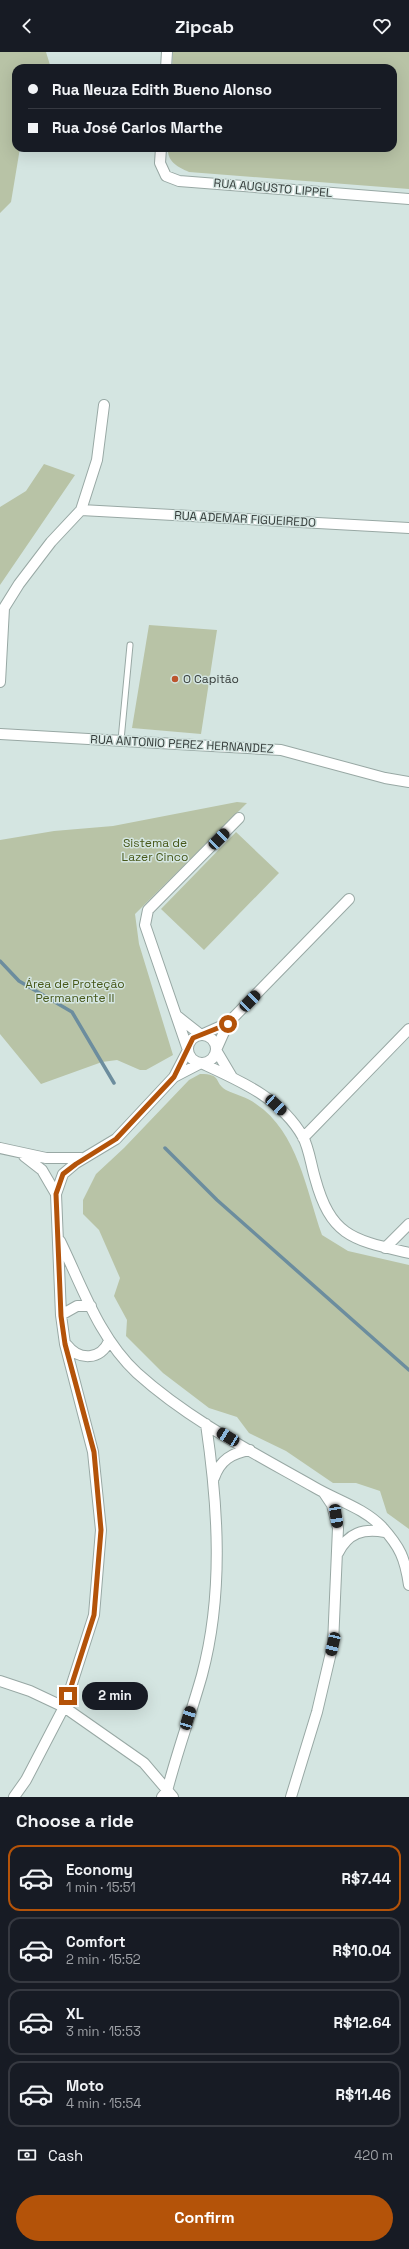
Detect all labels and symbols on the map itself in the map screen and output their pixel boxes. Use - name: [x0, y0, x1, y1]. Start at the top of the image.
- street label: RUA AUGUSTO LIPPEL: [213, 175, 333, 201]
- street label: RUA ADEMAR FIGUEIREDO: [174, 507, 316, 531]
- place label: O Capitão: [183, 671, 239, 687]
- marker: O Capitão: [170, 674, 180, 684]
- street label: RUA ANTONIO PEREZ HERNANDEZ: [90, 731, 274, 757]
- car: [206, 826, 232, 852]
- park label: Sistema de Lazer Cinco: [122, 835, 188, 865]
- park label: Área de Proteção Permanente II: [25, 976, 125, 1006]
- car: [237, 988, 263, 1014]
- route start: [219, 1015, 237, 1033]
- car: [263, 1092, 289, 1118]
- car: [215, 1426, 241, 1448]
- car: [328, 1503, 344, 1529]
- car: [324, 1631, 342, 1657]
- callout: 2 min: [82, 1682, 148, 1710]
- route end: [59, 1687, 77, 1705]
- car: [179, 1705, 197, 1731]

